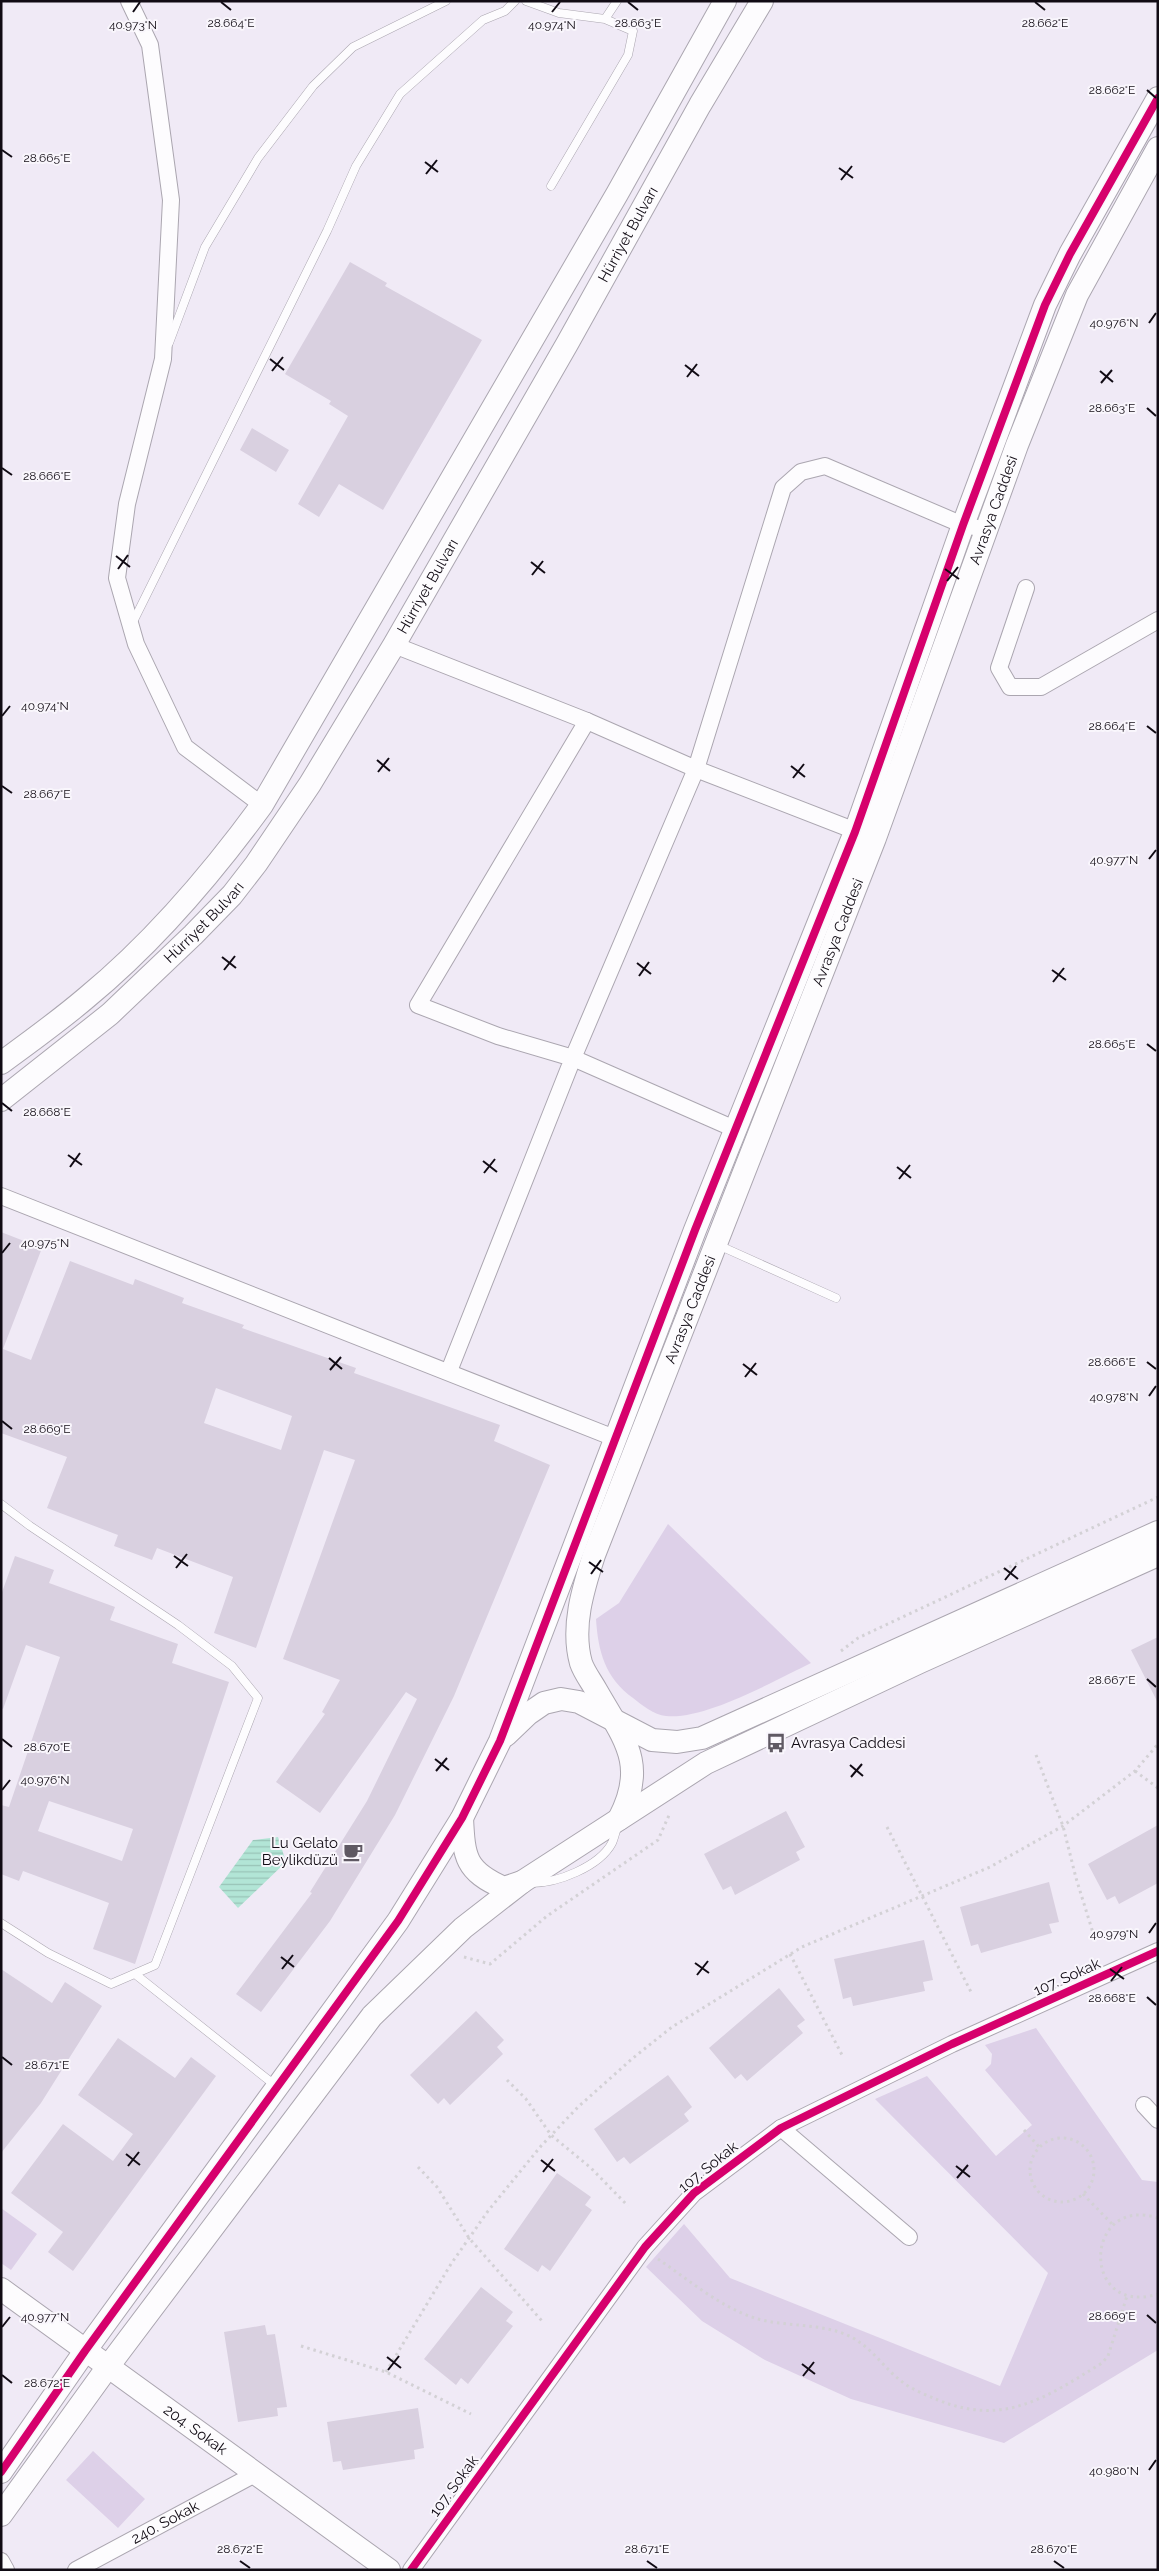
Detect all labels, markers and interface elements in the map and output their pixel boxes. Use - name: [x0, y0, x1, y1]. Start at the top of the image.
- text: 28.664°E: [207, 16, 255, 30]
- text: 28.663°E: [615, 16, 661, 30]
- text: 28.662°E: [1022, 16, 1068, 30]
- text: 40.973°N: [109, 18, 157, 32]
- text: 40.974°N: [528, 18, 576, 32]
- text: 28.662°E: [1089, 83, 1135, 97]
- text: 28.665°E: [23, 151, 71, 165]
- street label: Hürriyet Bulvarı: [594, 183, 662, 285]
- text: 40.976°N: [1089, 316, 1139, 330]
- text: 28.663°E: [1089, 401, 1135, 415]
- street label: Avrasya Caddesi: [966, 453, 1021, 567]
- text: 28.666°E: [23, 469, 71, 483]
- street label: Hürriyet Bulvarı: [393, 536, 462, 637]
- text: 40.974°N: [21, 699, 69, 713]
- text: 28.664°E: [1088, 719, 1136, 733]
- text: 28.667°E: [23, 787, 71, 801]
- text: 40.977°N: [1090, 853, 1138, 867]
- street label: Avrasya Caddesi: [809, 876, 867, 989]
- street label: Hürriyet Bulvarı: [160, 878, 248, 967]
- text: 28.665°E: [1088, 1037, 1136, 1051]
- text: 28.668°E: [23, 1105, 71, 1119]
- text: 40.975°N: [21, 1236, 69, 1250]
- street label: Avrasya Caddesi: [661, 1253, 720, 1366]
- text: 28.666°E: [1088, 1355, 1136, 1369]
- text: 40.978°N: [1089, 1390, 1139, 1404]
- text: 28.669°E: [23, 1422, 71, 1436]
- text: 28.667°E: [1088, 1673, 1136, 1687]
- bus stop icon: Avrasya Caddesi: [765, 1732, 787, 1754]
- place label: Avrasya Caddesi: [791, 1734, 906, 1752]
- text: 28.670°E: [24, 1740, 70, 1754]
- text: 40.976°N: [20, 1773, 70, 1787]
- place label: Lu Gelato Beylikdüzü: [262, 1834, 338, 1869]
- cafe icon: Lu Gelato Beylikdüzü: [342, 1841, 364, 1863]
- text: 40.979°N: [1090, 1927, 1138, 1941]
- street label: 107. Sokak: [1031, 1954, 1103, 2000]
- text: 28.668°E: [1088, 1991, 1136, 2005]
- text: 28.671°E: [25, 2058, 69, 2072]
- street label: 107. Sokak: [675, 2138, 741, 2196]
- text: 28.669°E: [1088, 2309, 1136, 2323]
- text: 40.977°N: [21, 2310, 69, 2324]
- text: 28.672°E: [24, 2376, 70, 2390]
- street label: 204. Sokak: [160, 2401, 231, 2459]
- street label: 107. Sokak: [426, 2452, 482, 2520]
- text: 40.980°N: [1089, 2464, 1139, 2478]
- street label: 240. Sokak: [128, 2497, 202, 2548]
- text: 28.672°E: [217, 2542, 263, 2556]
- text: 28.671°E: [625, 2542, 669, 2556]
- text: 28.670°E: [1031, 2542, 1077, 2556]

